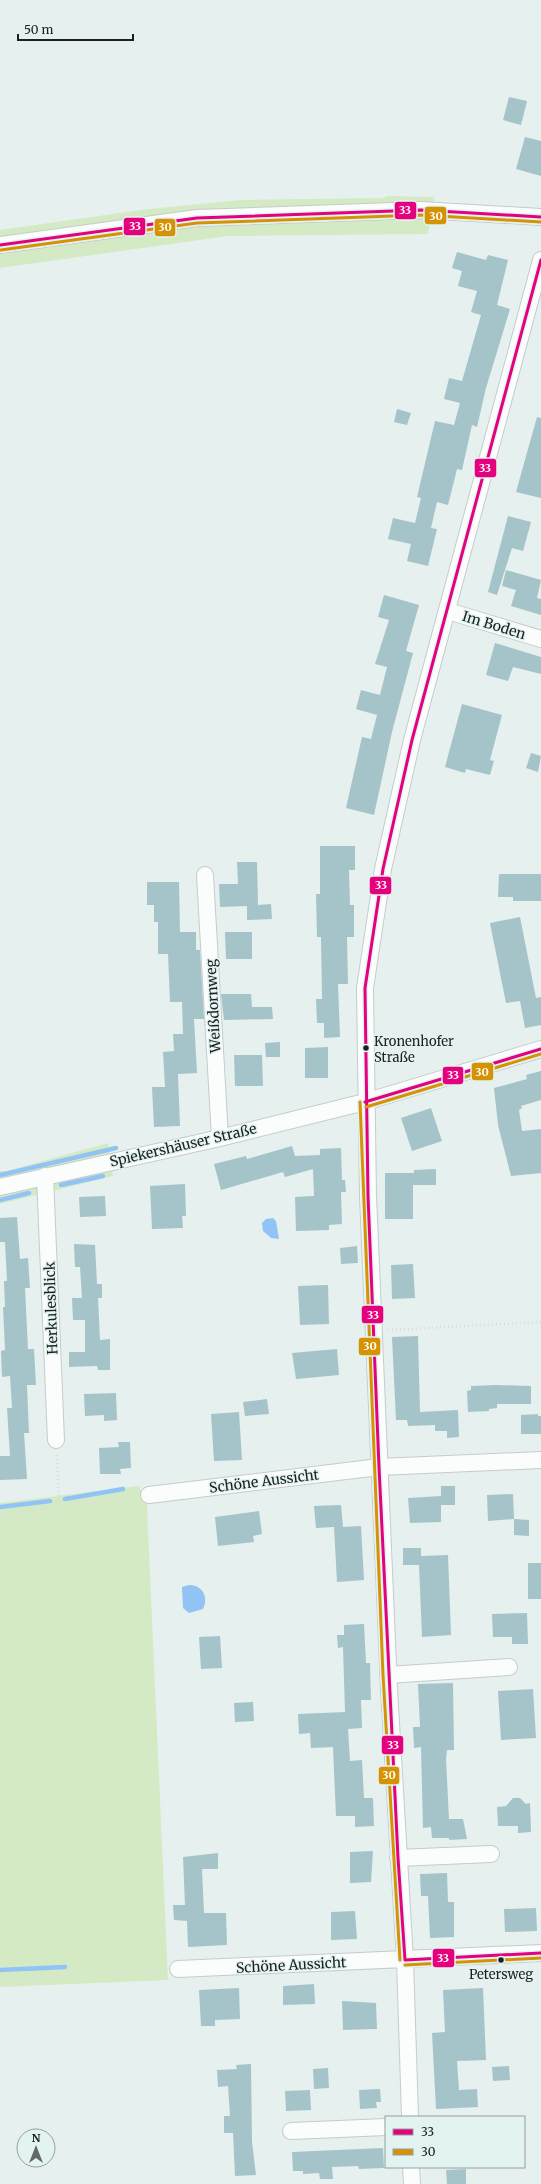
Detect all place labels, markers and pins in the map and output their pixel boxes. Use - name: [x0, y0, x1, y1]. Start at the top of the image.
- place label: Kronenhofer Straße: [374, 1033, 454, 1066]
- marker: Kronenhofer Straße: [361, 1043, 371, 1053]
- marker: Petersweg: [496, 1955, 506, 1965]
- place label: Petersweg: [469, 1966, 533, 1983]

